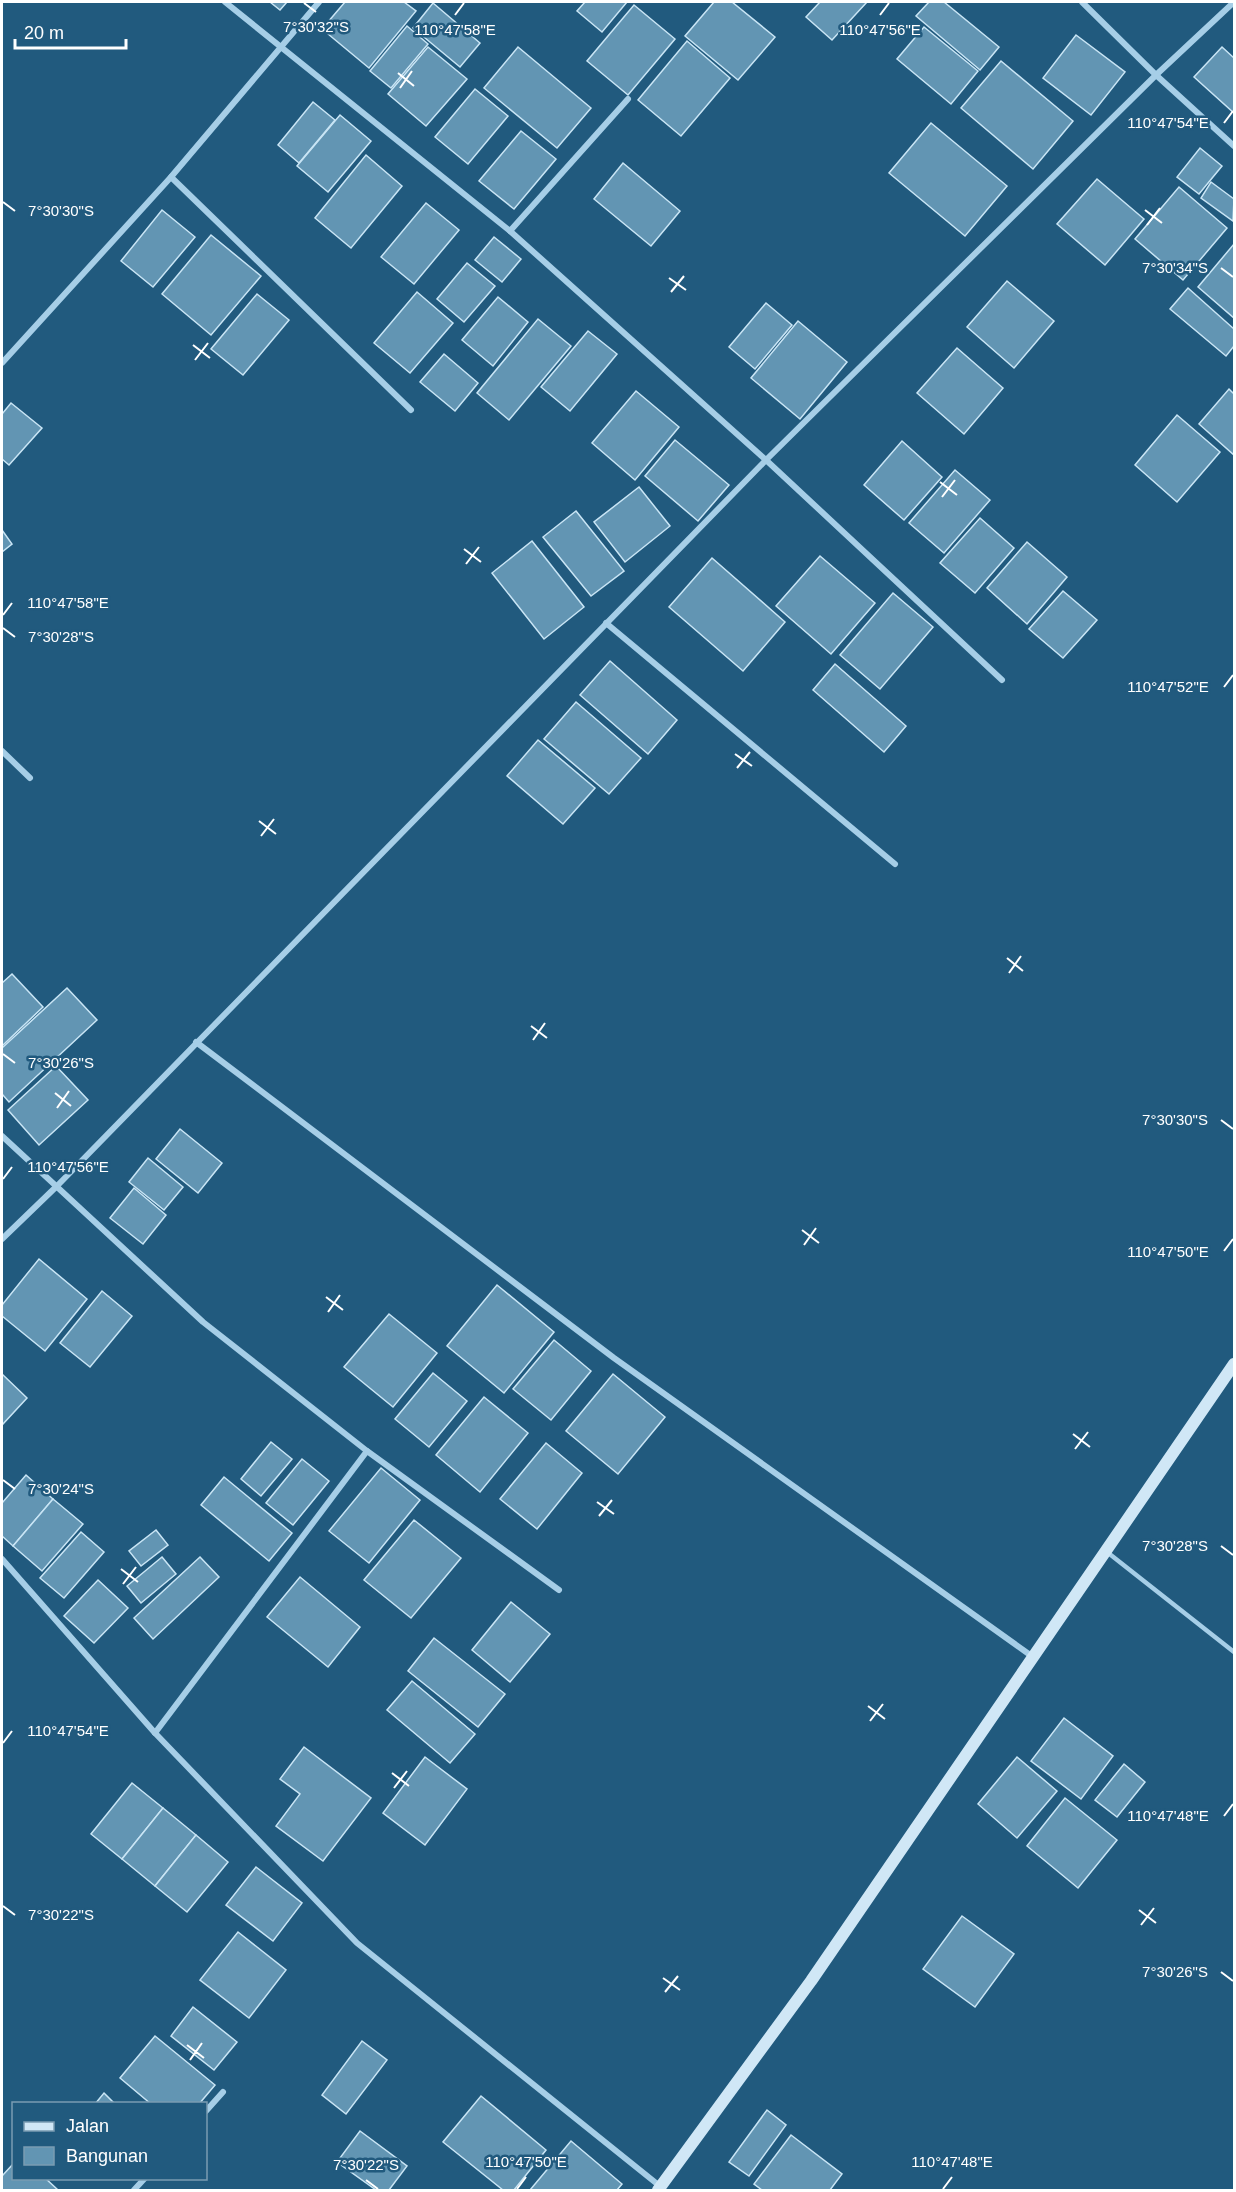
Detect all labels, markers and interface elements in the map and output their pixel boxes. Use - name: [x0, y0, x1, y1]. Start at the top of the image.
- scale bar: [15, 12, 126, 50]
- text: 7°30'32"S: [283, 18, 349, 35]
- text: 110°47'58"E: [414, 21, 496, 38]
- text: 110°47'56"E: [839, 21, 921, 38]
- text: 20 m: [24, 23, 64, 43]
- text: 110°47'54"E: [1127, 114, 1209, 131]
- text: 7°30'30"S: [28, 202, 94, 219]
- text: 7°30'34"S: [1142, 259, 1208, 276]
- text: 110°47'58"E: [27, 594, 109, 611]
- text: 7°30'28"S: [28, 628, 94, 645]
- text: 110°47'52"E: [1127, 678, 1209, 695]
- text: 7°30'26"S: [28, 1054, 94, 1071]
- text: 7°30'30"S: [1142, 1111, 1208, 1128]
- text: 110°47'56"E: [27, 1158, 109, 1175]
- text: 110°47'50"E: [1127, 1243, 1209, 1260]
- text: 7°30'24"S: [28, 1480, 94, 1497]
- text: 7°30'28"S: [1142, 1537, 1208, 1554]
- text: 110°47'54"E: [27, 1722, 109, 1739]
- text: 110°47'48"E: [1127, 1807, 1209, 1824]
- text: 7°30'22"S: [28, 1906, 94, 1923]
- text: 7°30'26"S: [1142, 1963, 1208, 1980]
- legend: [12, 2102, 207, 2180]
- text: Jalan: [66, 2116, 109, 2136]
- text: Bangunan: [66, 2146, 148, 2166]
- text: 110°47'50"E: [485, 2153, 567, 2170]
- text: 110°47'48"E: [911, 2153, 993, 2170]
- text: 7°30'22"S: [333, 2156, 399, 2173]

